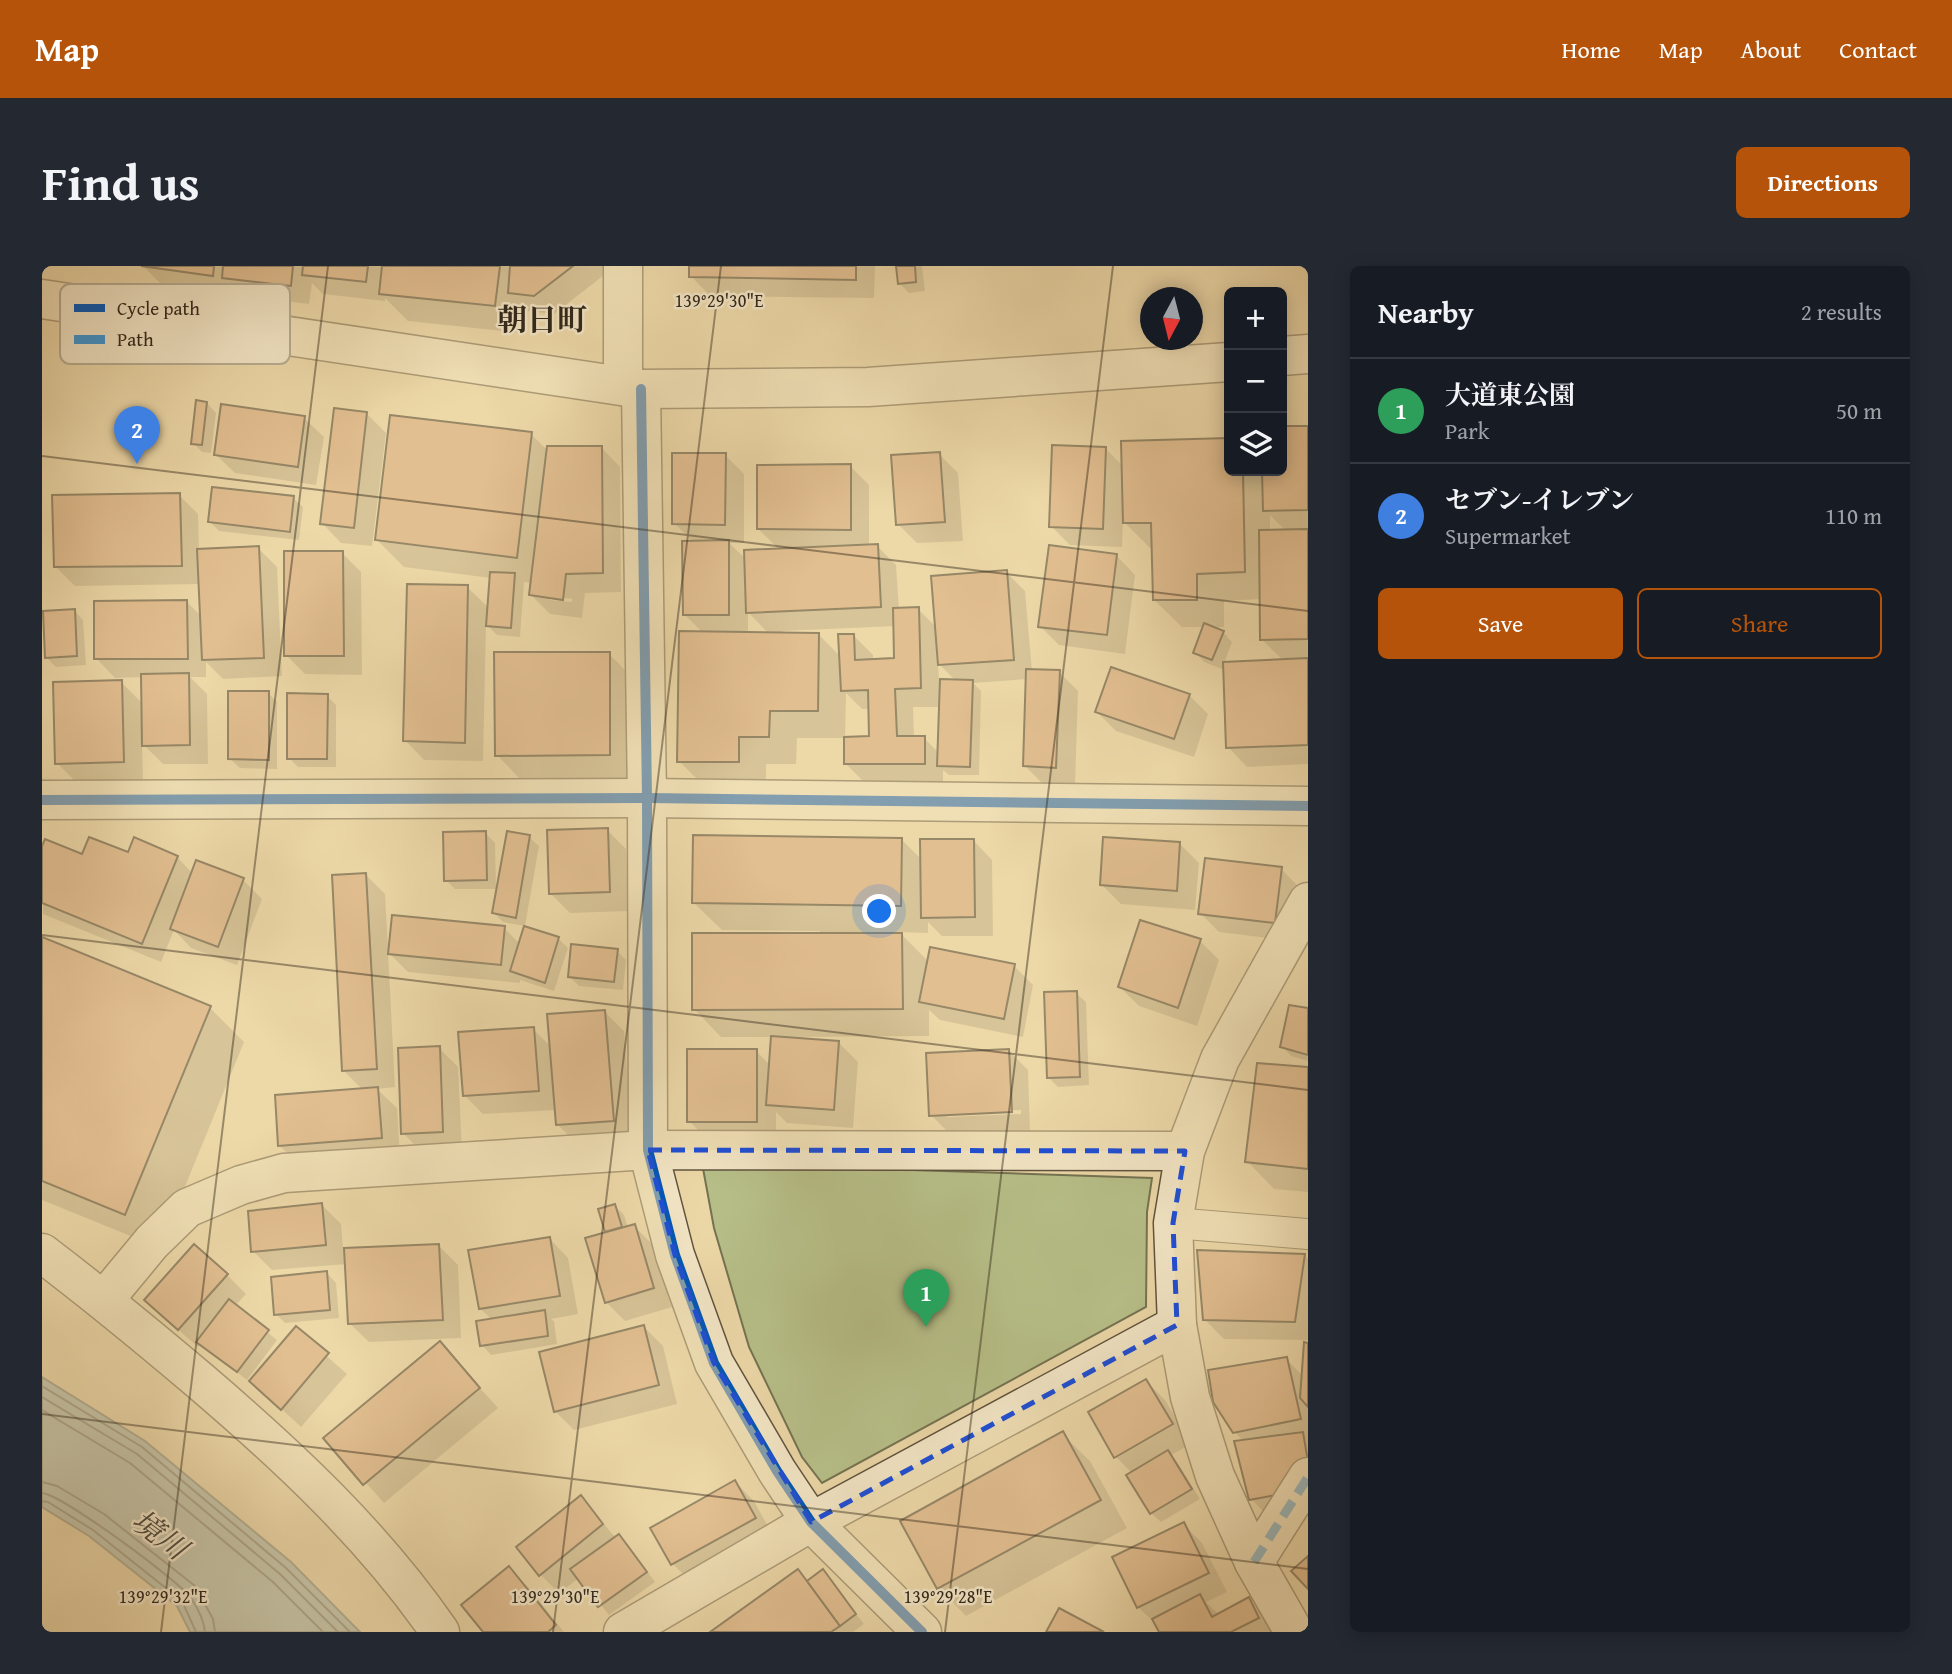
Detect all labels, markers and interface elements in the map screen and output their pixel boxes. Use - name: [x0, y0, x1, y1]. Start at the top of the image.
- text: Map: [35, 25, 99, 73]
- text: Home: [1562, 32, 1621, 67]
- text: Map: [1659, 32, 1703, 67]
- text: About: [1741, 32, 1801, 67]
- text: Contact: [1839, 32, 1917, 67]
- text: Find us: [42, 146, 200, 218]
- button: Directions: [1736, 147, 1910, 218]
- legend: [60, 284, 290, 364]
- text: 139°29'30"E: [675, 287, 763, 314]
- north arrow: [1140, 287, 1203, 350]
- map controls: [1224, 287, 1287, 476]
- button: +: [1224, 287, 1287, 350]
- text: Nearby: [1378, 290, 1474, 334]
- text: Cycle path: [117, 294, 200, 322]
- text: 2 results: [1801, 295, 1882, 328]
- district label: 朝日町: [497, 297, 587, 341]
- text: Path: [117, 325, 154, 353]
- button: −: [1224, 350, 1287, 413]
- text: 大道東公園: [1445, 375, 1575, 414]
- text: 1: [1395, 394, 1407, 427]
- text: 50 m: [1836, 394, 1882, 427]
- pin: 2: [114, 406, 160, 464]
- button: layers: [1224, 413, 1287, 476]
- text: Park: [1445, 414, 1489, 447]
- text: セブン-イレブン: [1445, 480, 1634, 519]
- text: 2: [1395, 499, 1407, 532]
- text: 110 m: [1825, 499, 1882, 532]
- text: Supermarket: [1445, 519, 1571, 552]
- button: Save: [1378, 588, 1623, 659]
- button: Share: [1637, 588, 1882, 659]
- your location: [862, 894, 896, 928]
- pin: 1: [903, 1269, 949, 1327]
- water label: 境川: [123, 1498, 200, 1571]
- text: 139°29'32"E: [119, 1583, 207, 1610]
- text: 139°29'30"E: [511, 1583, 599, 1610]
- text: 139°29'28"E: [904, 1583, 992, 1610]

